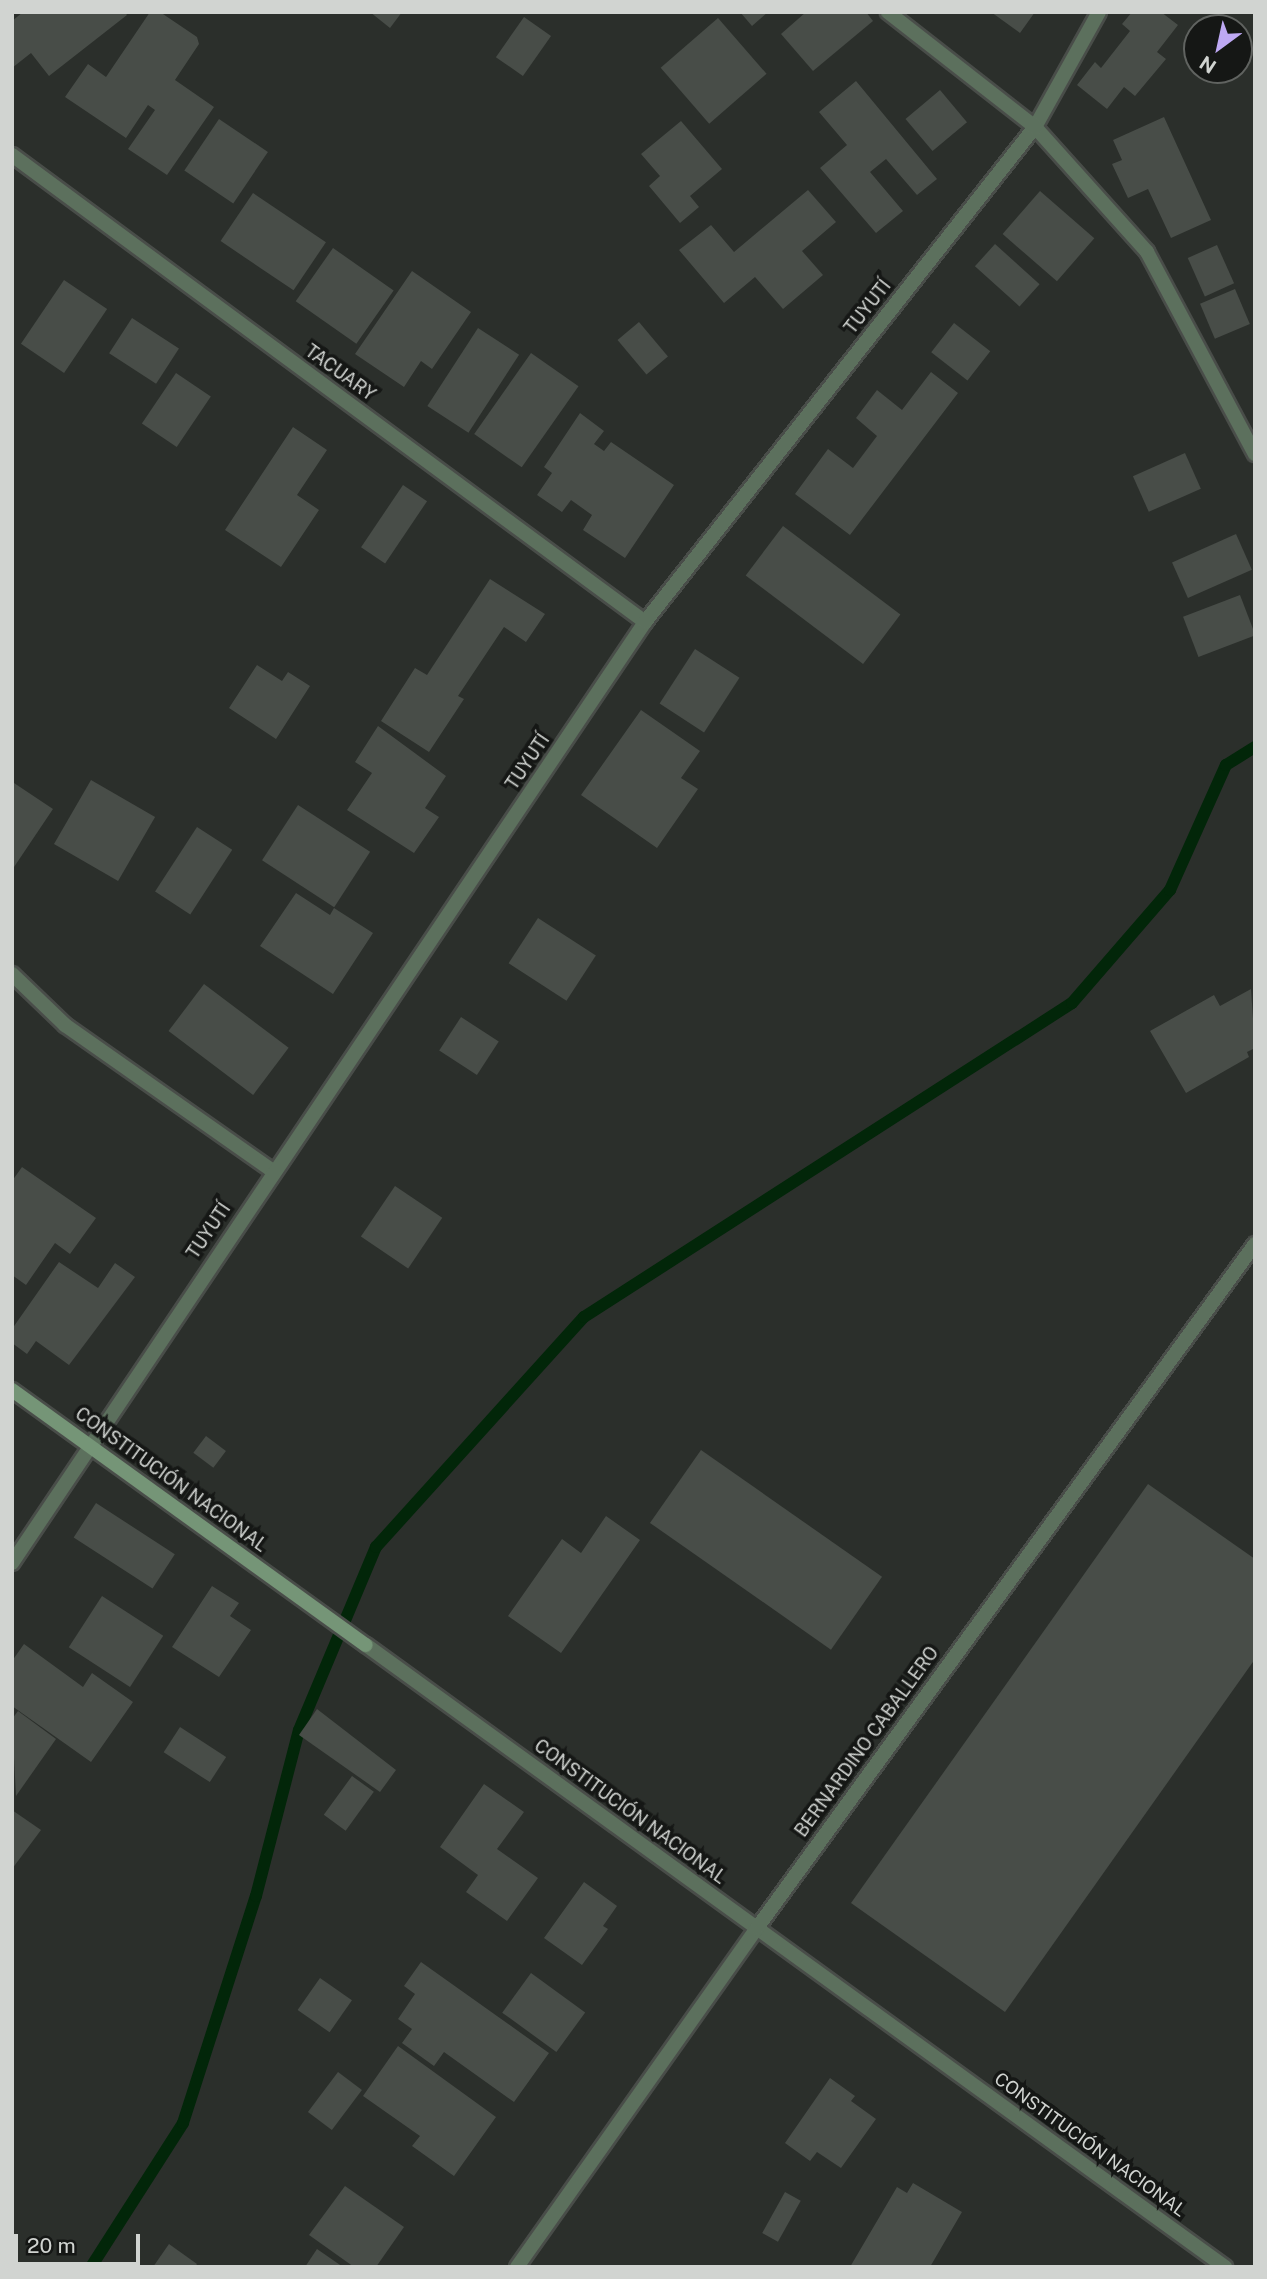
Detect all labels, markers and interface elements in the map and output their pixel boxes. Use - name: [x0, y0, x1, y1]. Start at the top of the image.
- north arrow: [1183, 14, 1253, 84]
- text: N: [1195, 52, 1220, 78]
- street label: TUYUTÍ: [840, 276, 896, 338]
- street label: TACUARY: [301, 340, 379, 406]
- street label: TUYUTÍ: [502, 730, 554, 794]
- street label: TUYUTÍ: [183, 1199, 235, 1263]
- street label: CONSTITUCIÓN NACIONAL: [71, 1403, 271, 1557]
- street label: BERNARDINO CABALLERO: [791, 1643, 943, 1841]
- street label: CONSTITUCIÓN NACIONAL: [530, 1735, 730, 1889]
- street label: CONSTITUCIÓN NACIONAL: [990, 2068, 1190, 2222]
- scale bar: [18, 2220, 144, 2264]
- text: 20 m: [27, 2233, 76, 2258]

